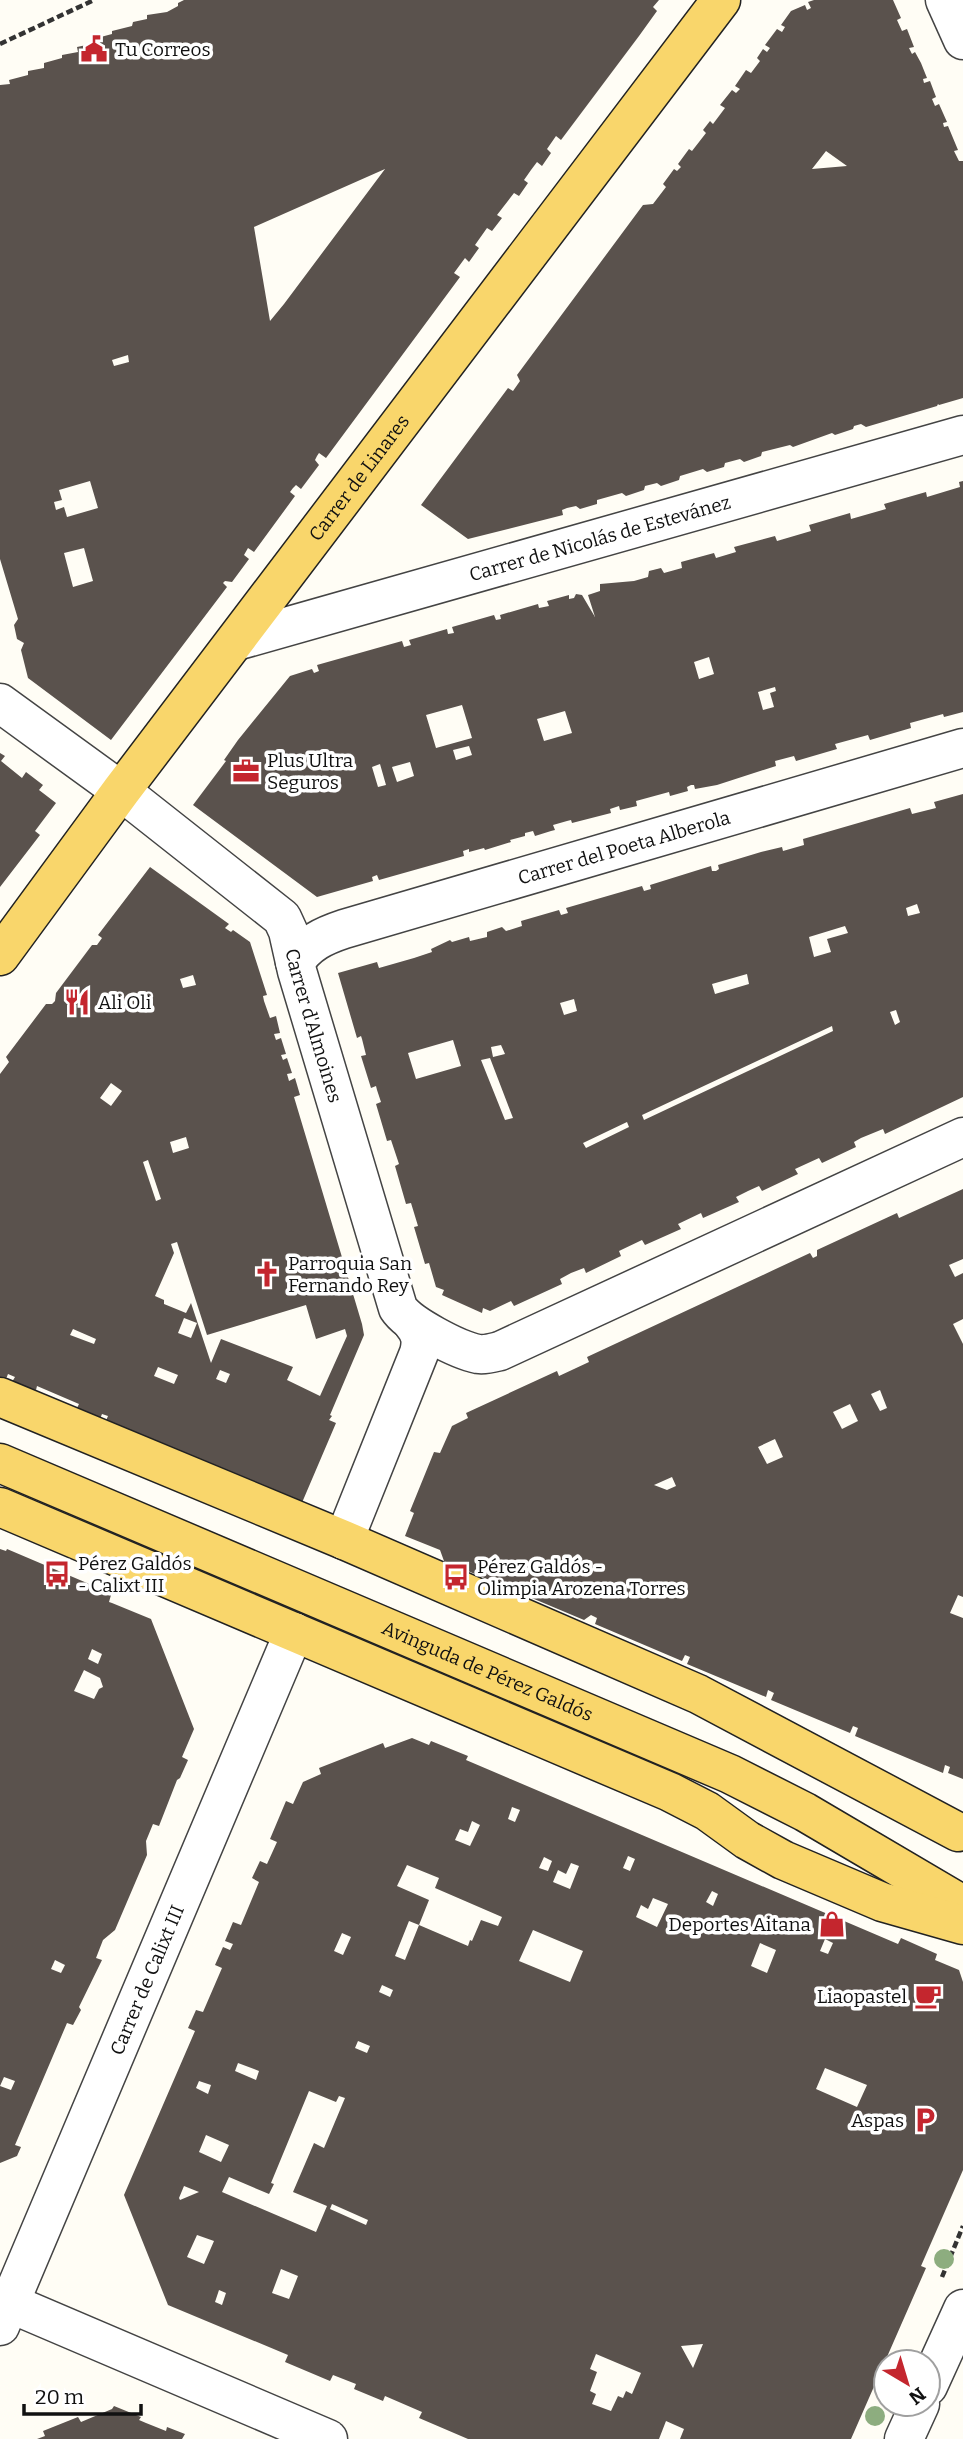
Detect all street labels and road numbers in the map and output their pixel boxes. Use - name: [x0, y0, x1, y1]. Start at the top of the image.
- street label: Carrer de Linares: [304, 410, 414, 545]
- street label: Carrer de Nicolás de Estevánez: [466, 490, 733, 586]
- street label: Carrer del Poeta Alberola: [515, 805, 733, 889]
- street label: Carrer d'Almoines: [281, 946, 347, 1105]
- street label: Avinguda de Pérez Galdós: [379, 1616, 597, 1726]
- street label: Carrer de Calixt III: [105, 1901, 189, 2058]

